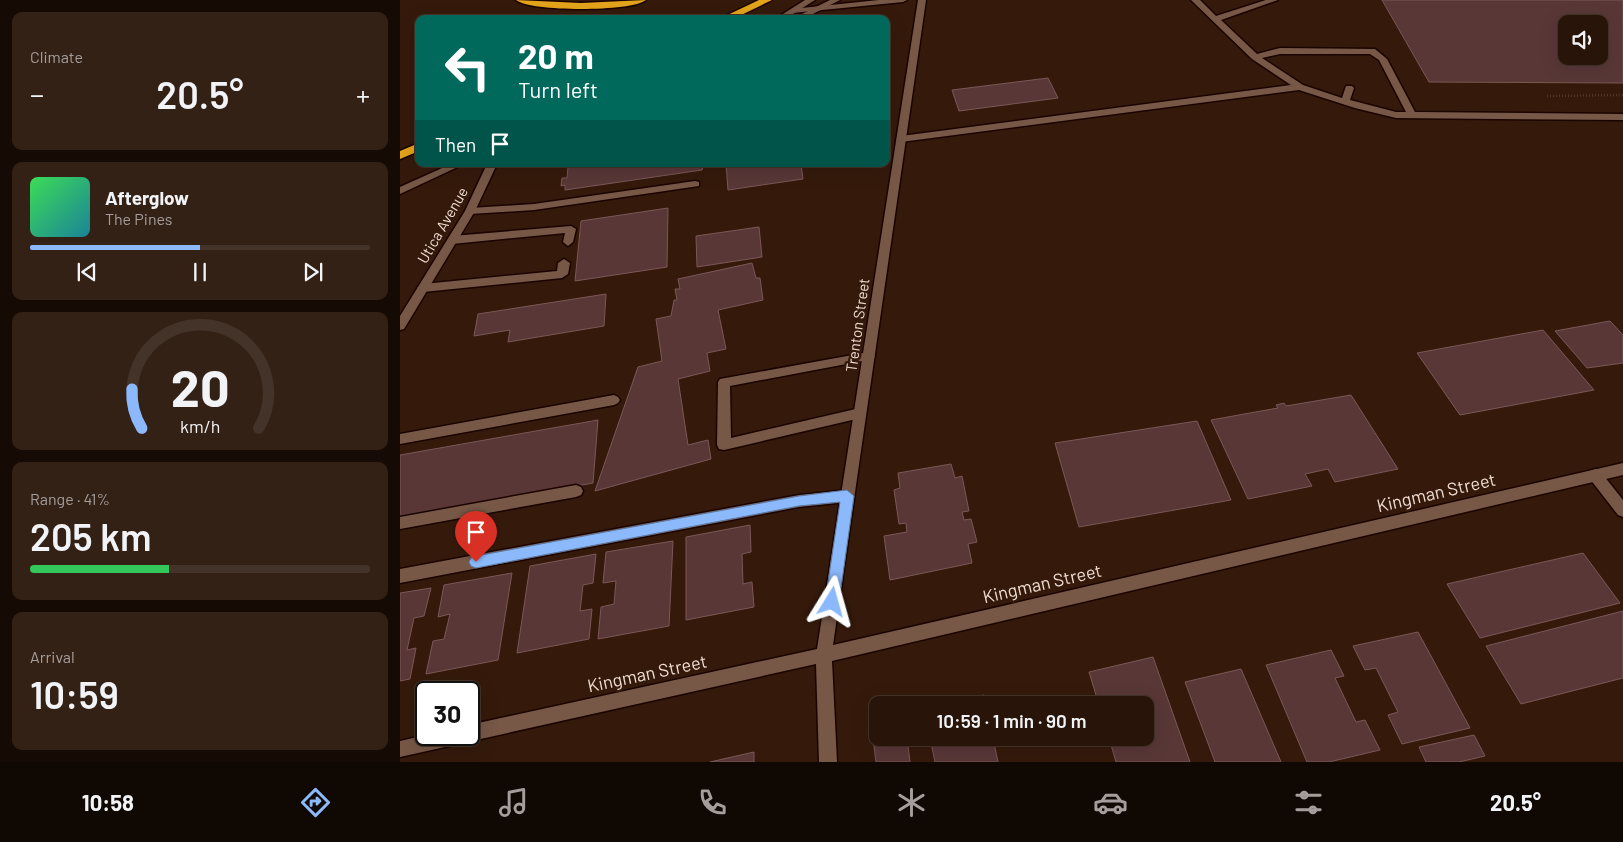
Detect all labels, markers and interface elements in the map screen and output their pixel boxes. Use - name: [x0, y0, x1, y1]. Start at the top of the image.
- map controls: [1558, 15, 1608, 65]
- button: sound: [1558, 15, 1608, 65]
- text: 20 m: [518, 34, 594, 76]
- icon: left: [435, 35, 500, 100]
- text: Climate: [30, 47, 83, 66]
- text: 20.5°: [156, 71, 244, 117]
- text: Turn left: [518, 76, 598, 102]
- text: −: [30, 77, 44, 111]
- text: +: [356, 77, 370, 111]
- icon: arrive: [486, 130, 514, 158]
- text: Then: [435, 133, 476, 156]
- street label: Utica Avenue: [413, 184, 471, 266]
- text: Afterglow: [105, 186, 189, 209]
- text: The Pines: [105, 209, 173, 228]
- icon: previous: [73, 258, 101, 286]
- icon: pause: [186, 258, 214, 286]
- icon: next: [299, 258, 327, 286]
- street label: Trenton Street: [842, 277, 872, 373]
- text: 20: [171, 355, 229, 417]
- text: km/h: [180, 415, 220, 437]
- street label: Kingman Street: [1374, 468, 1498, 516]
- text: Range · 41%: [30, 489, 110, 508]
- pin: [455, 511, 497, 562]
- text: 205 km: [30, 513, 152, 559]
- icon: arrive: [462, 518, 490, 546]
- street label: Kingman Street: [980, 559, 1104, 607]
- position arrow: [805, 575, 857, 627]
- text: Arrival: [30, 647, 75, 666]
- street label: Kingman Street: [585, 650, 709, 696]
- text: 10:59: [30, 671, 119, 717]
- speed limit sign: 30: [415, 681, 480, 746]
- text: 10:59 · 1 min · 90 m: [937, 709, 1086, 732]
- icon: directions: [298, 785, 333, 820]
- icon: music: [496, 785, 531, 820]
- icon: phone: [695, 785, 730, 820]
- icon: climate: [894, 785, 929, 820]
- icon: car: [1093, 785, 1128, 820]
- icon: filters: [1291, 785, 1326, 820]
- text: 10:58: [82, 789, 134, 815]
- text: 20.5°: [1490, 789, 1541, 815]

